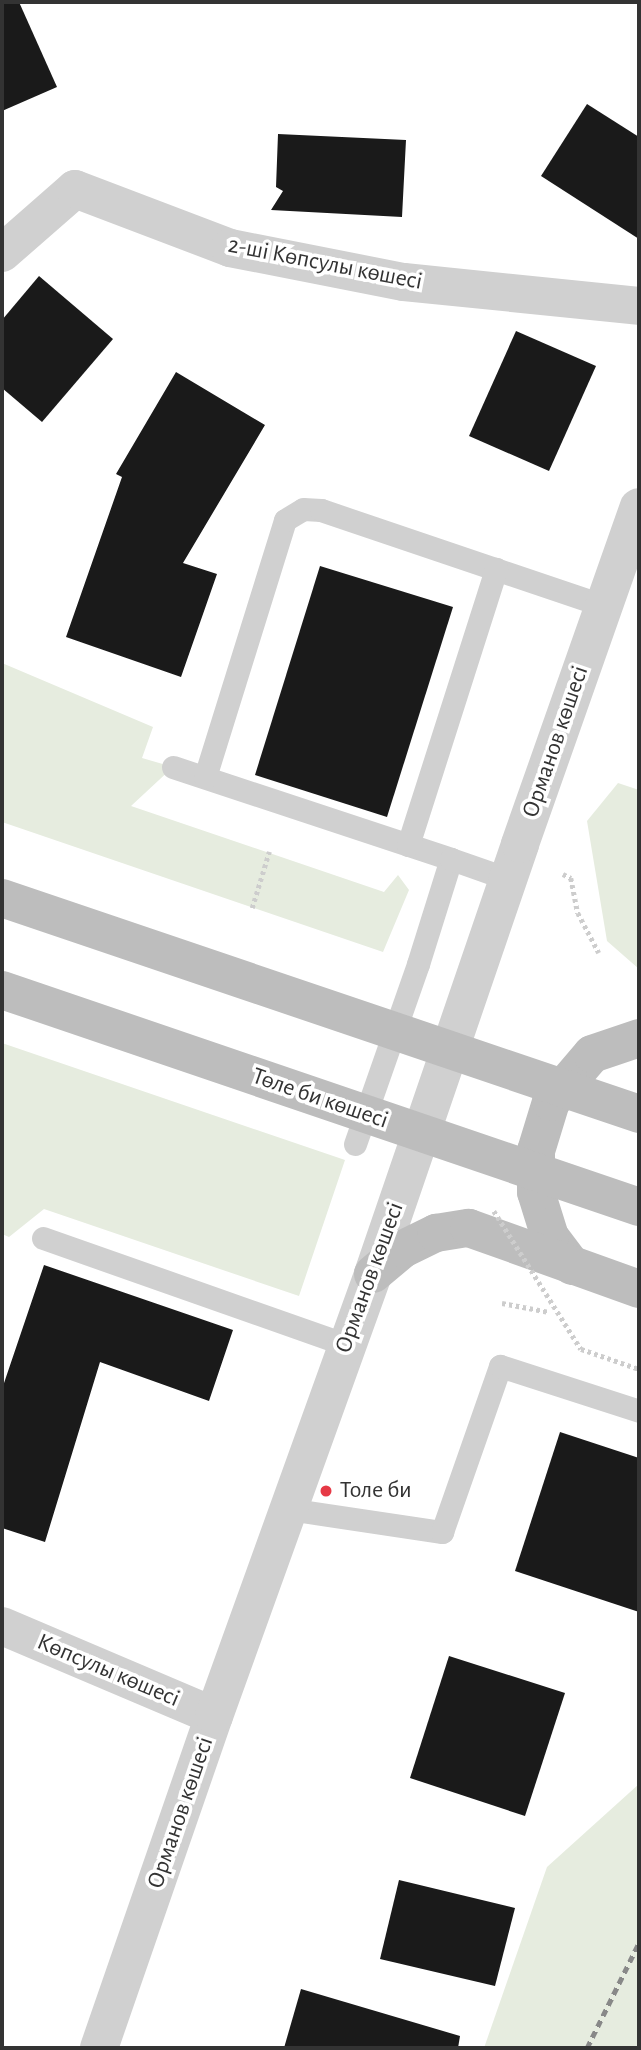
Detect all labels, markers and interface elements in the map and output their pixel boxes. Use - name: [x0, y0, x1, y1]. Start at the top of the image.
- street label: 2-ші Көпсулы көшесі: [225, 231, 425, 297]
- street label: Орманов көшесі: [517, 662, 595, 822]
- street label: Төле би көшесі: [248, 1062, 392, 1136]
- street label: Орманов көшесі: [329, 1199, 411, 1357]
- place label: Толе би: [340, 1477, 412, 1505]
- marker: Толе би: [318, 1483, 334, 1499]
- street label: Көпсулы көшесі: [32, 1628, 184, 1714]
- street label: Орманов көшесі: [142, 1733, 220, 1893]

